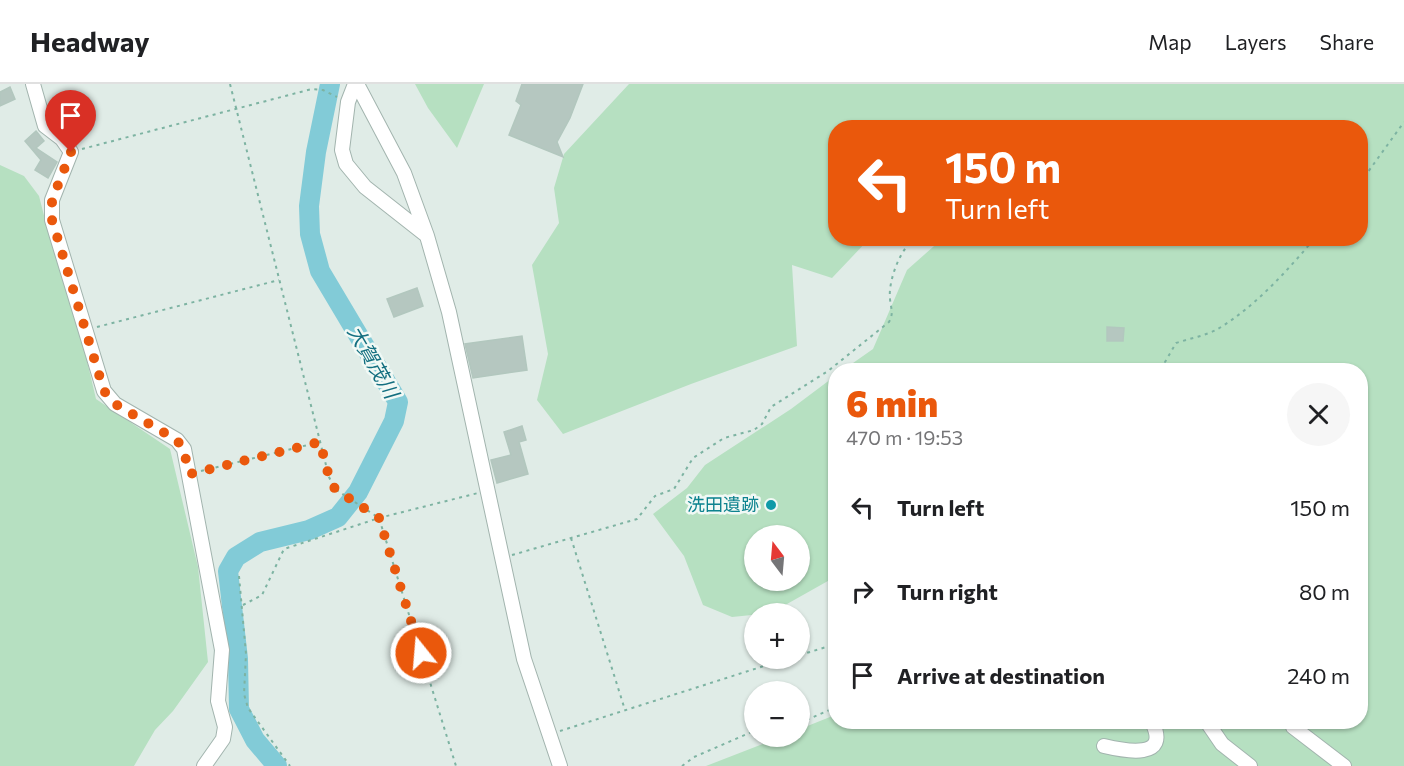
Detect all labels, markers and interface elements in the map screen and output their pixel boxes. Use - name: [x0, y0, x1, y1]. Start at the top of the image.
- text: Headway: [30, 24, 150, 58]
- text: Map: [1148, 29, 1192, 54]
- text: Layers: [1225, 29, 1287, 54]
- text: Share: [1320, 29, 1374, 54]
- pin: [45, 90, 96, 152]
- icon: arrive: [54, 99, 87, 132]
- text: 150 m: [945, 140, 1061, 192]
- icon: left: [846, 144, 924, 222]
- text: Turn left: [945, 192, 1049, 225]
- water label: 大賀茂川: [343, 321, 405, 404]
- text: 6 min: [846, 380, 938, 424]
- button: close: [1287, 383, 1350, 446]
- text: 470 m · 19:53: [846, 425, 963, 449]
- icon: left: [846, 491, 879, 524]
- place label: 洗田遺跡: [687, 493, 759, 515]
- text: Turn left: [897, 494, 984, 521]
- text: 150 m: [1290, 494, 1350, 521]
- marker: 洗田遺跡: [764, 498, 778, 512]
- north arrow: [744, 525, 810, 591]
- map controls: [744, 525, 810, 747]
- icon: right: [846, 575, 879, 608]
- text: Turn right: [897, 578, 998, 605]
- text: 80 m: [1299, 578, 1350, 605]
- button: +: [744, 603, 810, 669]
- position arrow: [389, 621, 453, 685]
- icon: arrive: [846, 659, 879, 692]
- text: Arrive at destination: [897, 662, 1105, 689]
- text: 240 m: [1287, 662, 1350, 689]
- button: −: [744, 681, 810, 747]

